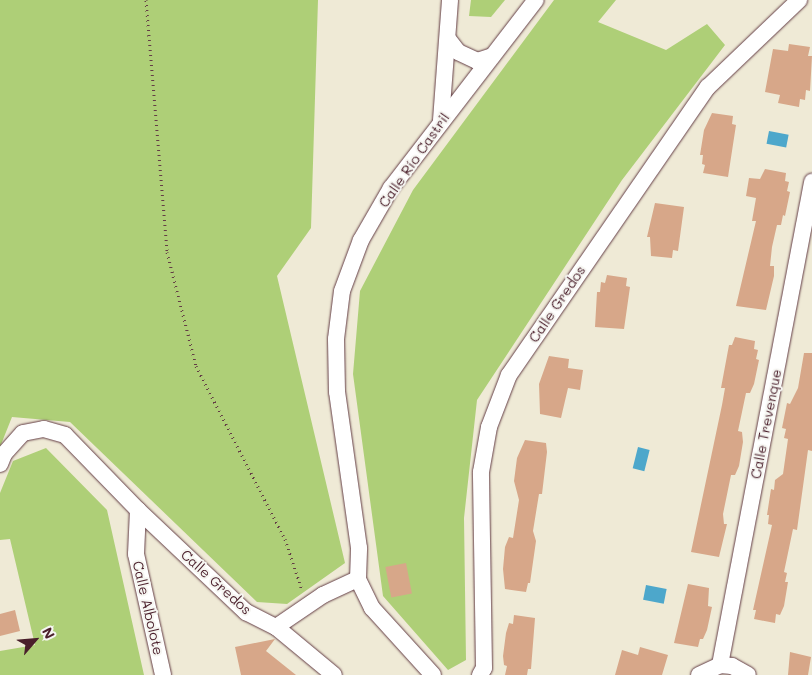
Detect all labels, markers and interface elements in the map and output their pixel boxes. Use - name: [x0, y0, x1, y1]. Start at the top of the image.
- street label: Calle Río Castril: [375, 109, 453, 211]
- street label: Calle Gredos: [525, 262, 589, 346]
- street label: Calle Trevenque: [747, 368, 785, 480]
- street label: Calle Gredos: [177, 546, 255, 618]
- street label: Calle Albolote: [129, 559, 167, 657]
- north arrow: [10, 615, 60, 665]
- text: N: [38, 624, 60, 642]

